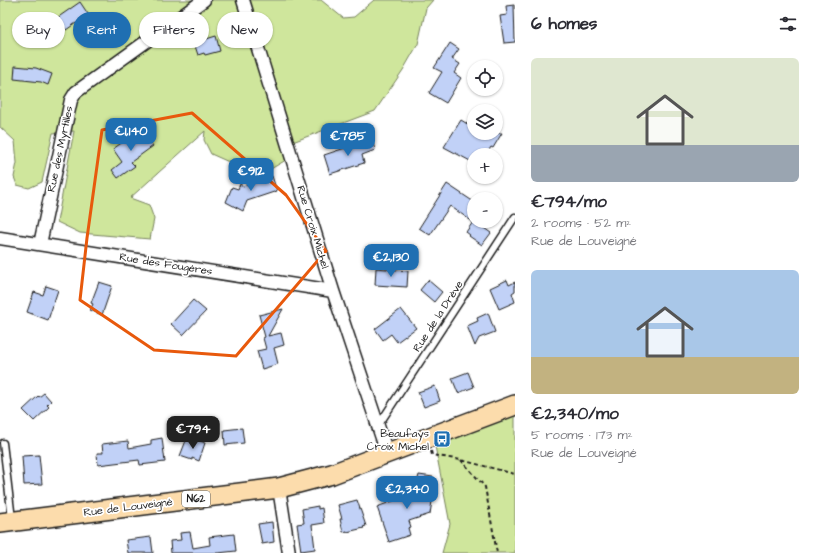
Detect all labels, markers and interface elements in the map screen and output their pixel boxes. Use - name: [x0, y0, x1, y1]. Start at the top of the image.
- chip: Buy: [12, 12, 65, 48]
- chip: Rent: [73, 12, 131, 48]
- chip: Filters: [139, 12, 209, 48]
- chip: New: [217, 12, 273, 48]
- text: 6 homes: [531, 12, 597, 36]
- icon: filters: [777, 13, 799, 35]
- map controls: [467, 60, 503, 228]
- button: locate: [467, 60, 503, 96]
- icon: home: [629, 84, 701, 156]
- street label: Rue des Myrtilles: [44, 104, 78, 194]
- button: layers: [467, 104, 503, 140]
- pin: €1,140: [98, 118, 164, 152]
- text: €1,140: [114, 122, 148, 140]
- pin: €785: [324, 123, 372, 157]
- text: €785: [330, 127, 366, 145]
- button: +: [467, 148, 503, 184]
- pin: €912: [227, 158, 275, 192]
- text: €912: [238, 162, 264, 180]
- street label: Rue Croix Michel: [293, 184, 333, 271]
- text: €794/mo: [531, 190, 607, 214]
- button: −: [467, 192, 503, 228]
- text: 2 rooms · 52 m²: [531, 214, 631, 232]
- text: Rue de Louveigné: [531, 232, 637, 250]
- pin: €2,130: [358, 244, 424, 278]
- text: €2,130: [373, 248, 409, 266]
- street label: Rue des Fougères: [118, 249, 214, 280]
- street label: Rue de la Drève: [409, 277, 467, 355]
- icon: home: [629, 296, 701, 368]
- text: €2,340/mo: [531, 402, 619, 426]
- pin: €794: [169, 416, 217, 450]
- text: €794: [176, 420, 210, 438]
- place label: Beaufays Croix Michel: [367, 426, 429, 454]
- text: 5 rooms · 173 m²: [531, 426, 633, 444]
- bus stop icon: Beaufays Croix Michel: [432, 429, 452, 449]
- text: Rue de Louveigné: [531, 444, 637, 462]
- pin: €2,340: [374, 476, 440, 510]
- text: €2,340: [385, 480, 429, 498]
- road number: N62: [182, 491, 210, 507]
- street label: Rue de Louveigné: [83, 494, 174, 521]

